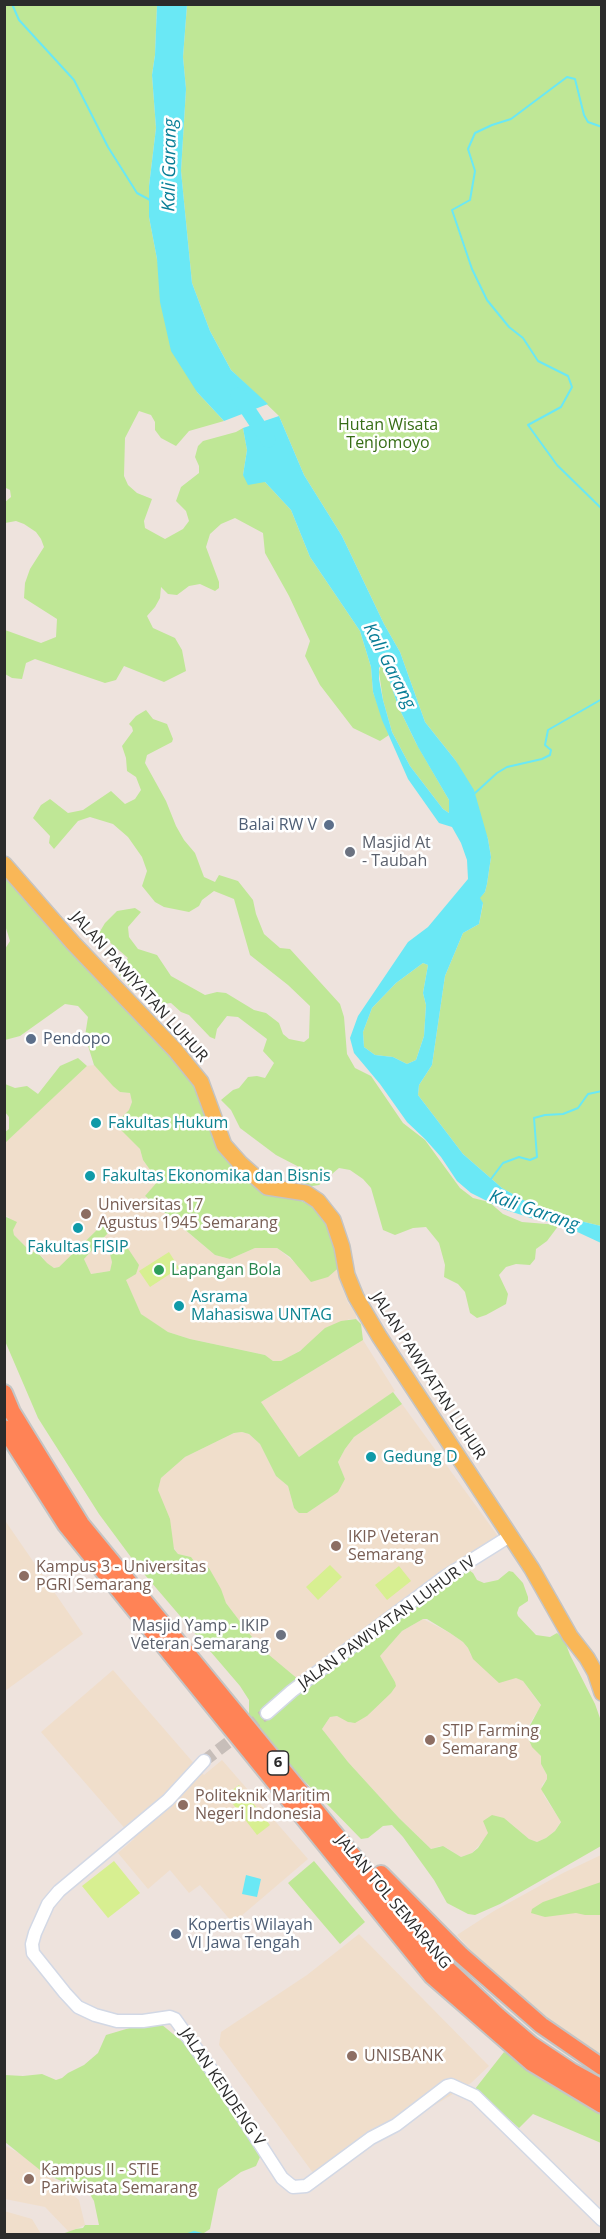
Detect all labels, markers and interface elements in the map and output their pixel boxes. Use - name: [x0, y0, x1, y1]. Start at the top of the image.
- water label: Kali Garang: [158, 118, 182, 212]
- park label: Hutan Wisata Tenjomoyo: [338, 415, 438, 453]
- water label: Kali Garang: [358, 619, 420, 713]
- place label: Balai RW V: [238, 815, 317, 835]
- marker: Balai RW V: [322, 818, 336, 832]
- place label: Masjid At - Taubah: [362, 833, 431, 871]
- marker: Masjid At - Taubah: [343, 845, 357, 859]
- street label: JALAN PAWIYATAN LUHUR: [66, 908, 212, 1066]
- place label: Pendopo: [43, 1029, 110, 1049]
- marker: Pendopo: [24, 1032, 38, 1046]
- place label: Fakultas Hukum: [108, 1113, 228, 1133]
- marker: Fakultas Hukum: [89, 1116, 103, 1130]
- place label: Fakultas Ekonomika dan Bisnis: [102, 1166, 331, 1186]
- marker: Fakultas Ekonomika dan Bisnis: [83, 1169, 97, 1183]
- water label: Kali Garang: [486, 1186, 582, 1236]
- place label: Universitas 17 Agustus 1945 Semarang: [98, 1195, 278, 1233]
- marker: Universitas 17 Agustus 1945 Semarang: [79, 1207, 93, 1221]
- marker: Fakultas FISIP: [71, 1221, 85, 1235]
- place label: Fakultas FISIP: [27, 1237, 129, 1257]
- place label: Lapangan Bola: [171, 1260, 281, 1280]
- marker: Lapangan Bola: [152, 1263, 166, 1277]
- place label: Asrama Mahasiswa UNTAG: [191, 1287, 332, 1325]
- street label: JALAN PAWIYATAN LUHUR: [367, 1289, 489, 1463]
- marker: Asrama Mahasiswa UNTAG: [172, 1299, 186, 1313]
- place label: Gedung D: [383, 1447, 457, 1467]
- marker: Gedung D: [364, 1450, 378, 1464]
- place label: IKIP Veteran Semarang: [348, 1527, 439, 1565]
- marker: IKIP Veteran Semarang: [329, 1539, 343, 1553]
- street label: JALAN PAWIYATAN LUHUR IV: [295, 1552, 479, 1694]
- place label: Kampus 3 - Universitas PGRI Semarang: [36, 1557, 206, 1595]
- marker: Kampus 3 - Universitas PGRI Semarang: [17, 1569, 31, 1583]
- place label: Masjid Yamp - IKIP Veteran Semarang: [131, 1616, 269, 1654]
- marker: Masjid Yamp - IKIP Veteran Semarang: [274, 1628, 288, 1642]
- place label: STIP Farming Semarang: [442, 1721, 539, 1759]
- marker: STIP Farming Semarang: [423, 1733, 437, 1747]
- road number: 6: [268, 1751, 288, 1775]
- place label: Politeknik Maritim Negeri Indonesia: [195, 1786, 330, 1824]
- marker: Politeknik Maritim Negeri Indonesia: [176, 1798, 190, 1812]
- street label: JALAN TOL SEMARANG: [331, 1831, 455, 1973]
- place label: Kopertis Wilayah VI Jawa Tengah: [188, 1915, 313, 1953]
- marker: Kopertis Wilayah VI Jawa Tengah: [169, 1927, 183, 1941]
- street label: JALAN KENDENG V: [176, 2025, 268, 2149]
- place label: UNISBANK: [364, 2046, 443, 2066]
- marker: UNISBANK: [345, 2049, 359, 2063]
- place label: Kampus II - STIE Pariwisata Semarang: [41, 2160, 197, 2198]
- marker: Kampus II - STIE Pariwisata Semarang: [22, 2172, 36, 2186]

